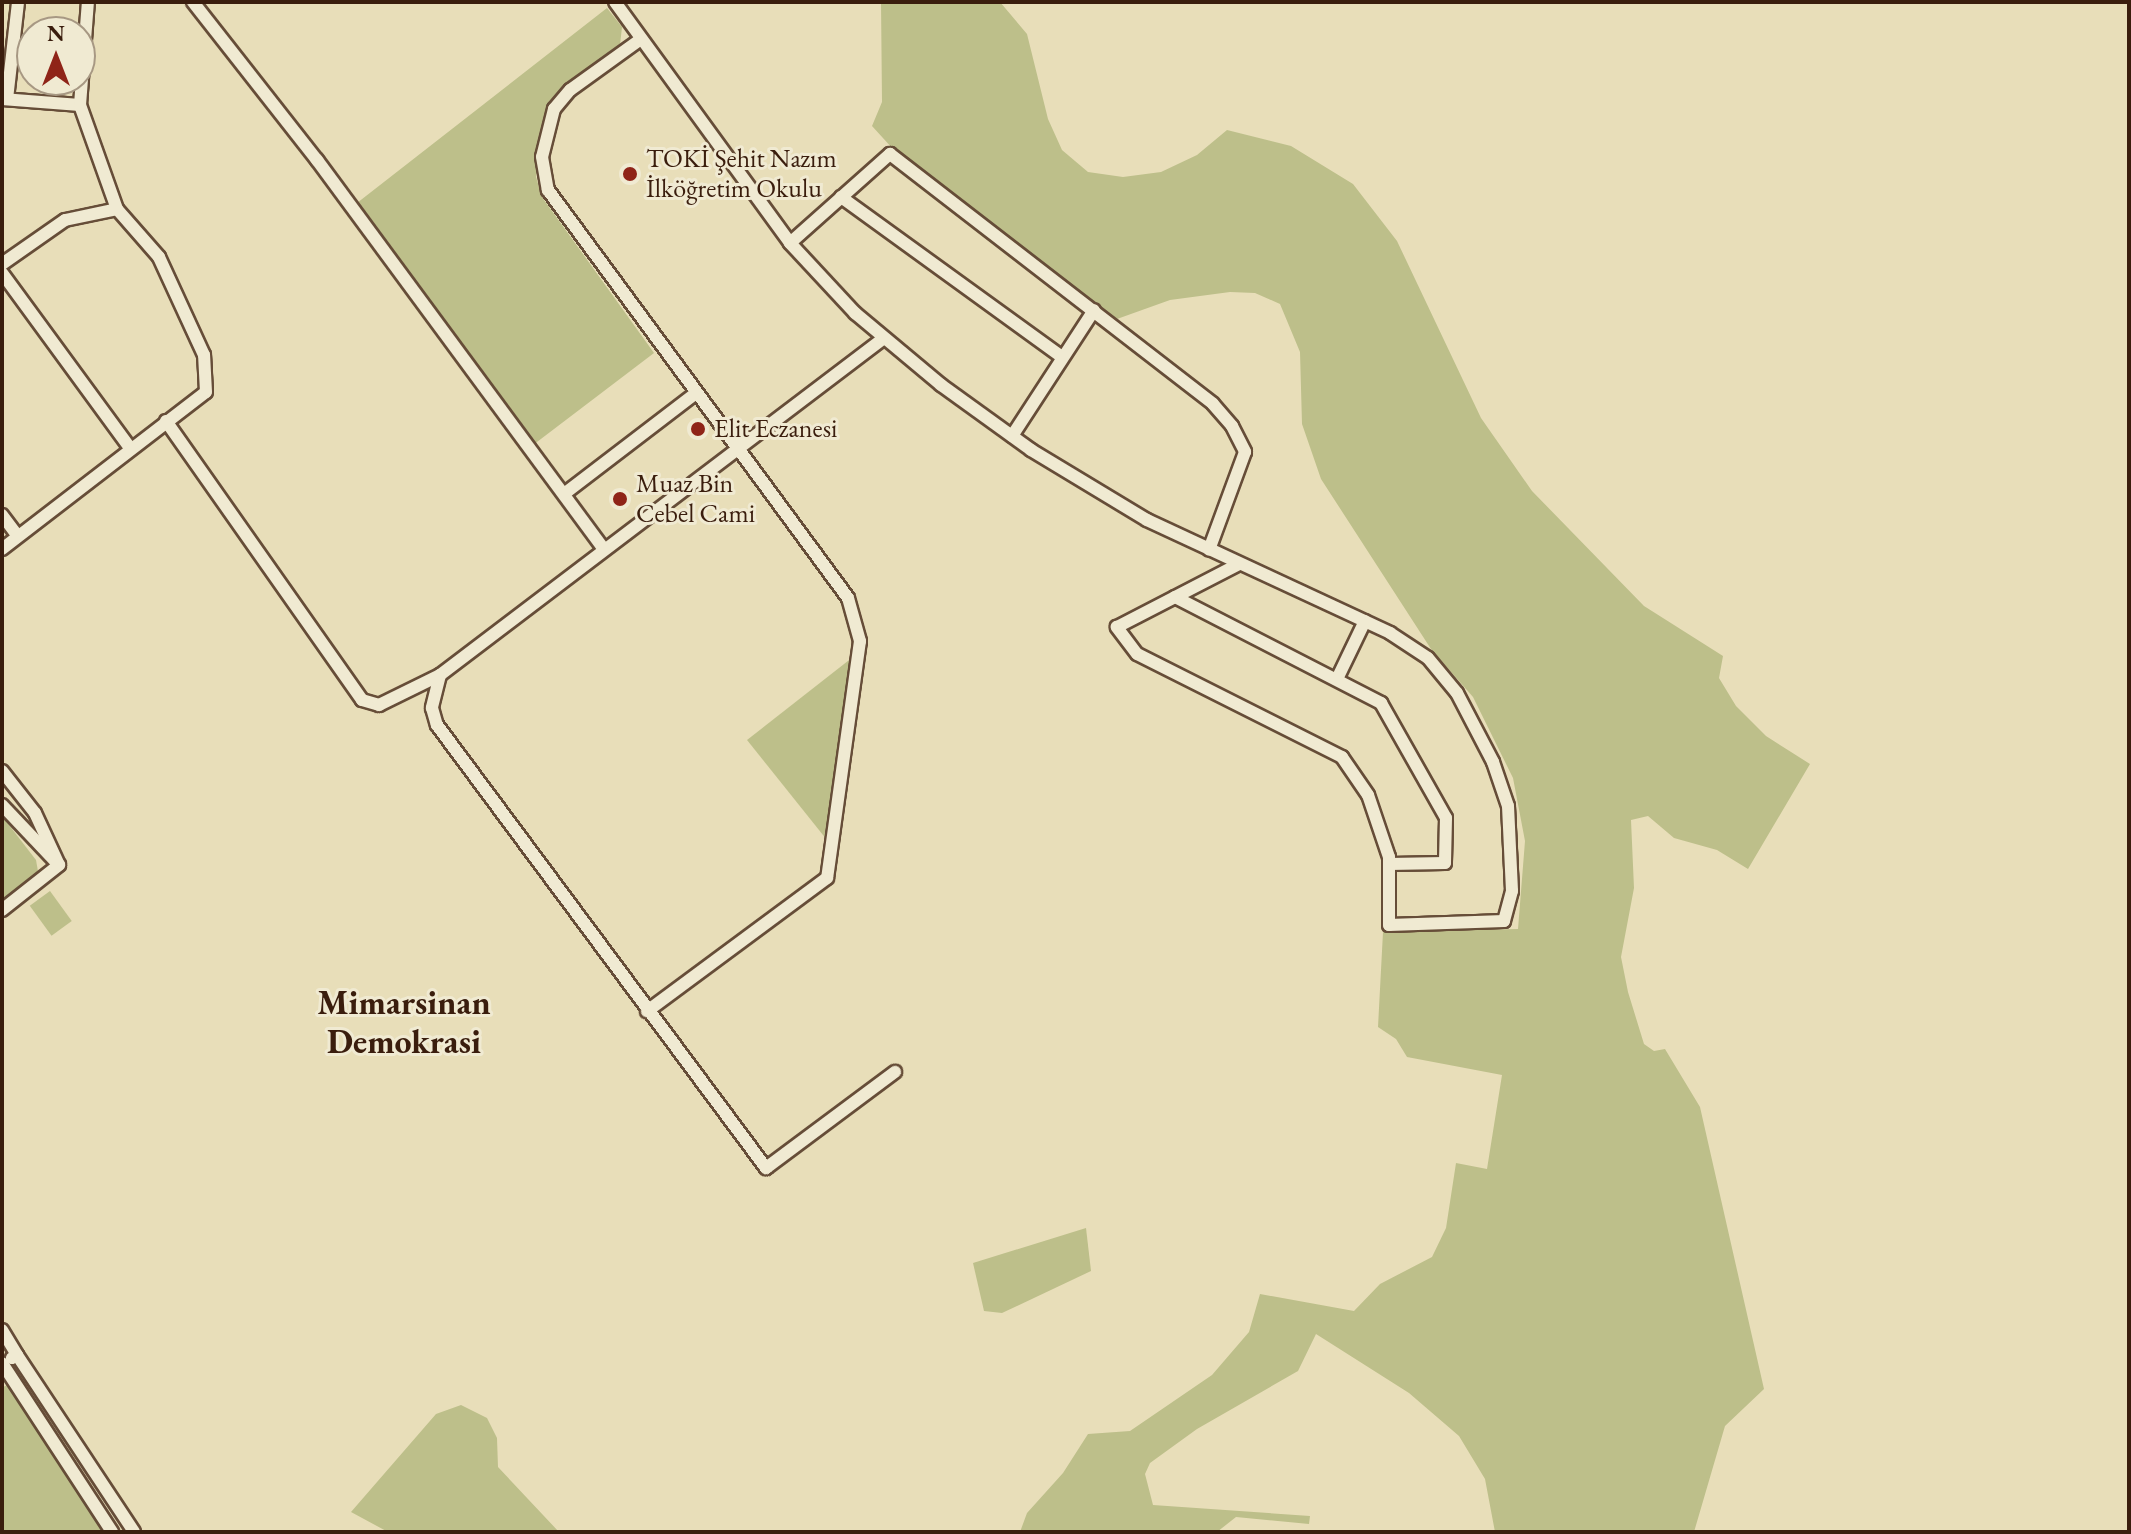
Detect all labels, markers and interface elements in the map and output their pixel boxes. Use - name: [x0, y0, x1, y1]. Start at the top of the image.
- north arrow: [16, 16, 96, 96]
- text: N: [47, 19, 65, 48]
- place label: TOKİ Şehit Nazım İlköğretim Okulu: [646, 143, 837, 204]
- marker: TOKİ Şehit Nazım İlköğretim Okulu: [621, 165, 639, 183]
- place label: Elit Eczanesi: [714, 413, 837, 445]
- marker: Elit Eczanesi: [689, 420, 707, 438]
- place label: Muaz Bin Cebel Cami: [636, 468, 755, 530]
- marker: Muaz Bin Cebel Cami: [611, 490, 629, 508]
- district label: Mimarsinan Demokrasi: [317, 982, 491, 1062]

